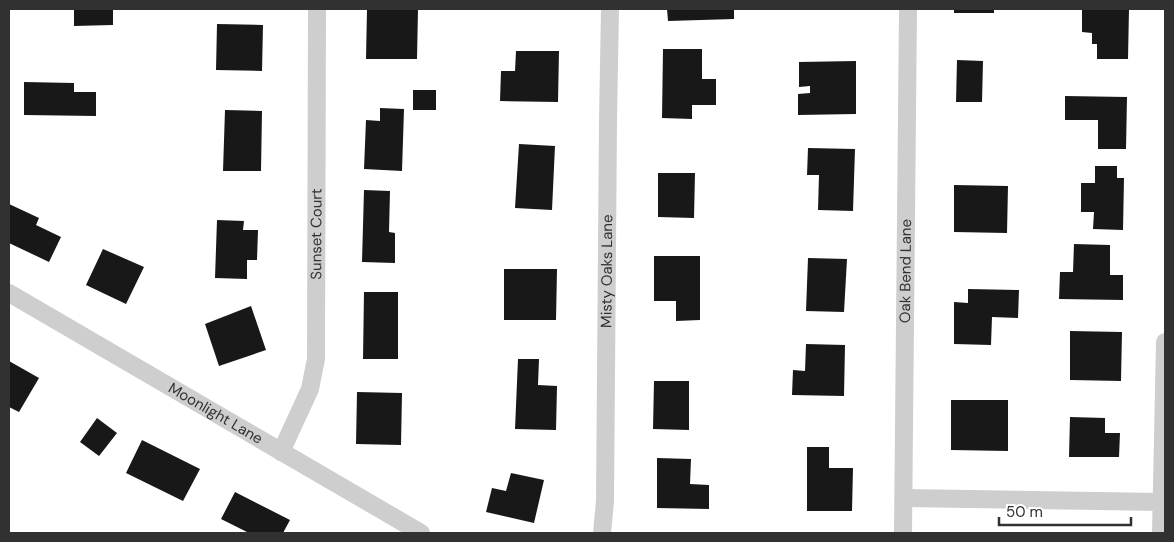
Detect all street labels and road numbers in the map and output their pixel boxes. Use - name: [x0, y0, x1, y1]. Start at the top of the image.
- street label: Sunset Court: [306, 188, 326, 280]
- street label: Misty Oaks Lane: [596, 214, 617, 328]
- street label: Oak Bend Lane: [895, 219, 916, 323]
- street label: Moonlight Lane: [165, 378, 266, 449]

